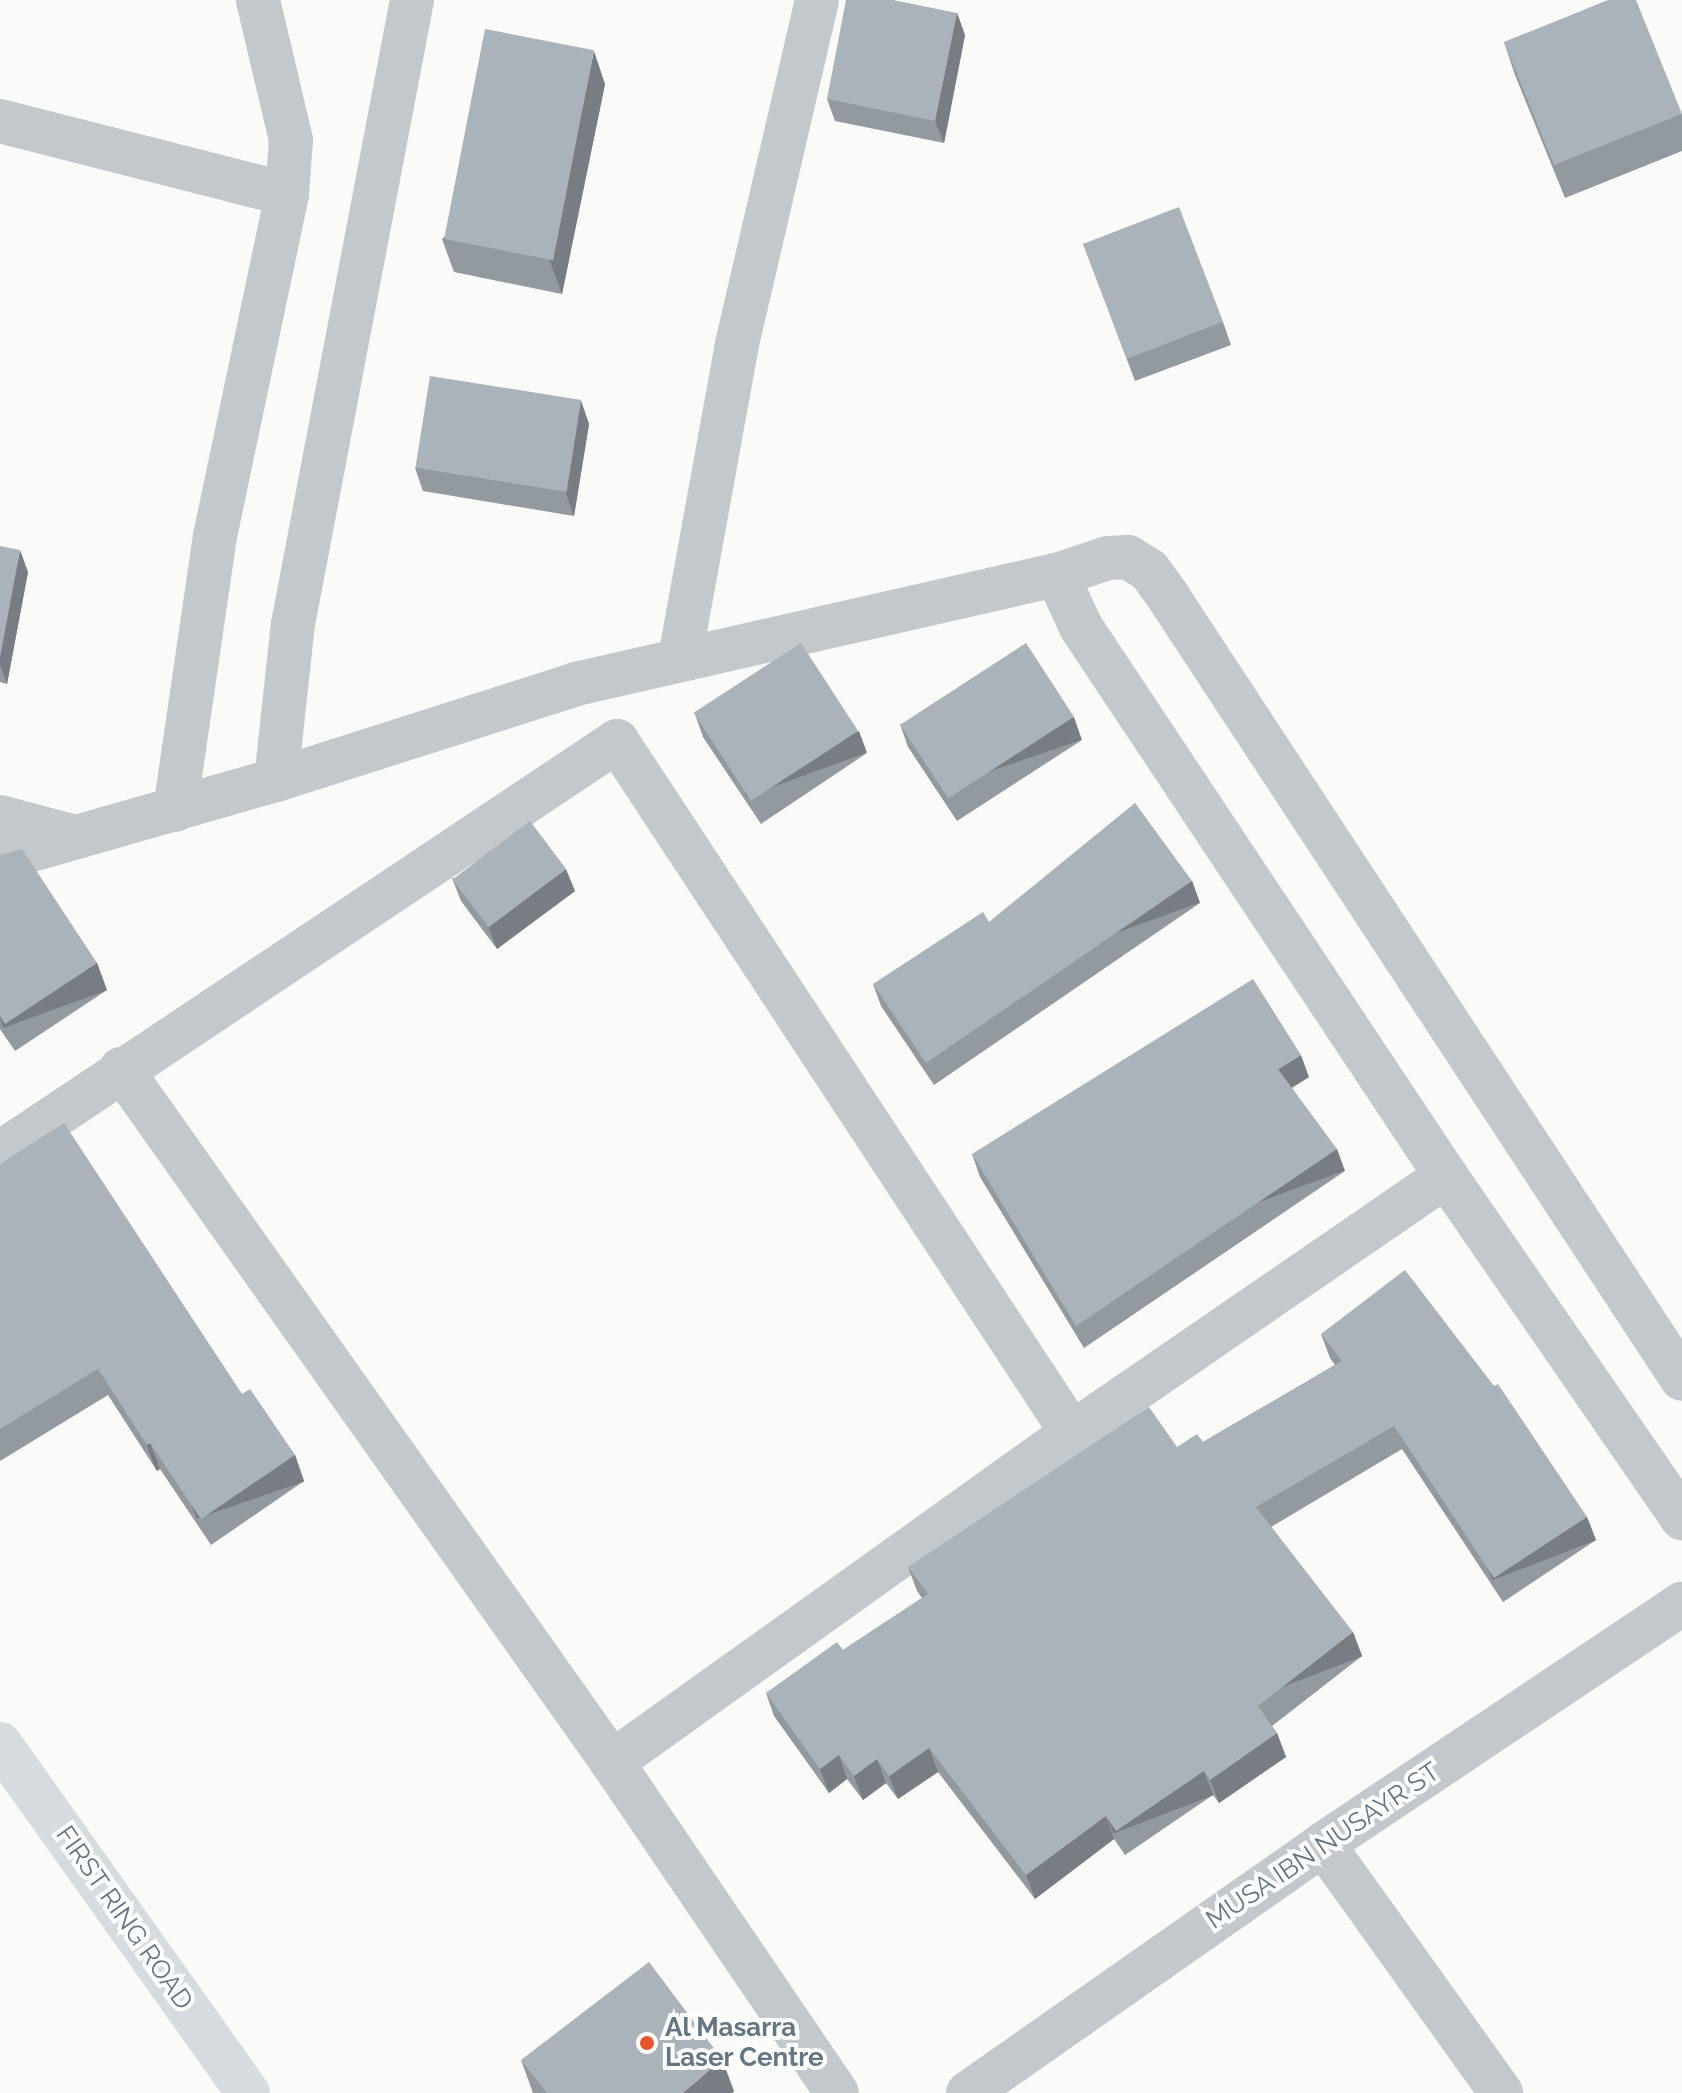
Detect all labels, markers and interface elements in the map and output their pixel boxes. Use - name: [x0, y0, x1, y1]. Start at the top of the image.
- street label: MUSA IBN NUSAYR ST: [1200, 1756, 1446, 1936]
- street label: FIRST RING ROAD: [49, 1820, 199, 2016]
- place label: Al Masarra Laser Centre: [665, 2012, 824, 2074]
- marker: Al Masarra Laser Centre: [636, 2032, 658, 2054]

